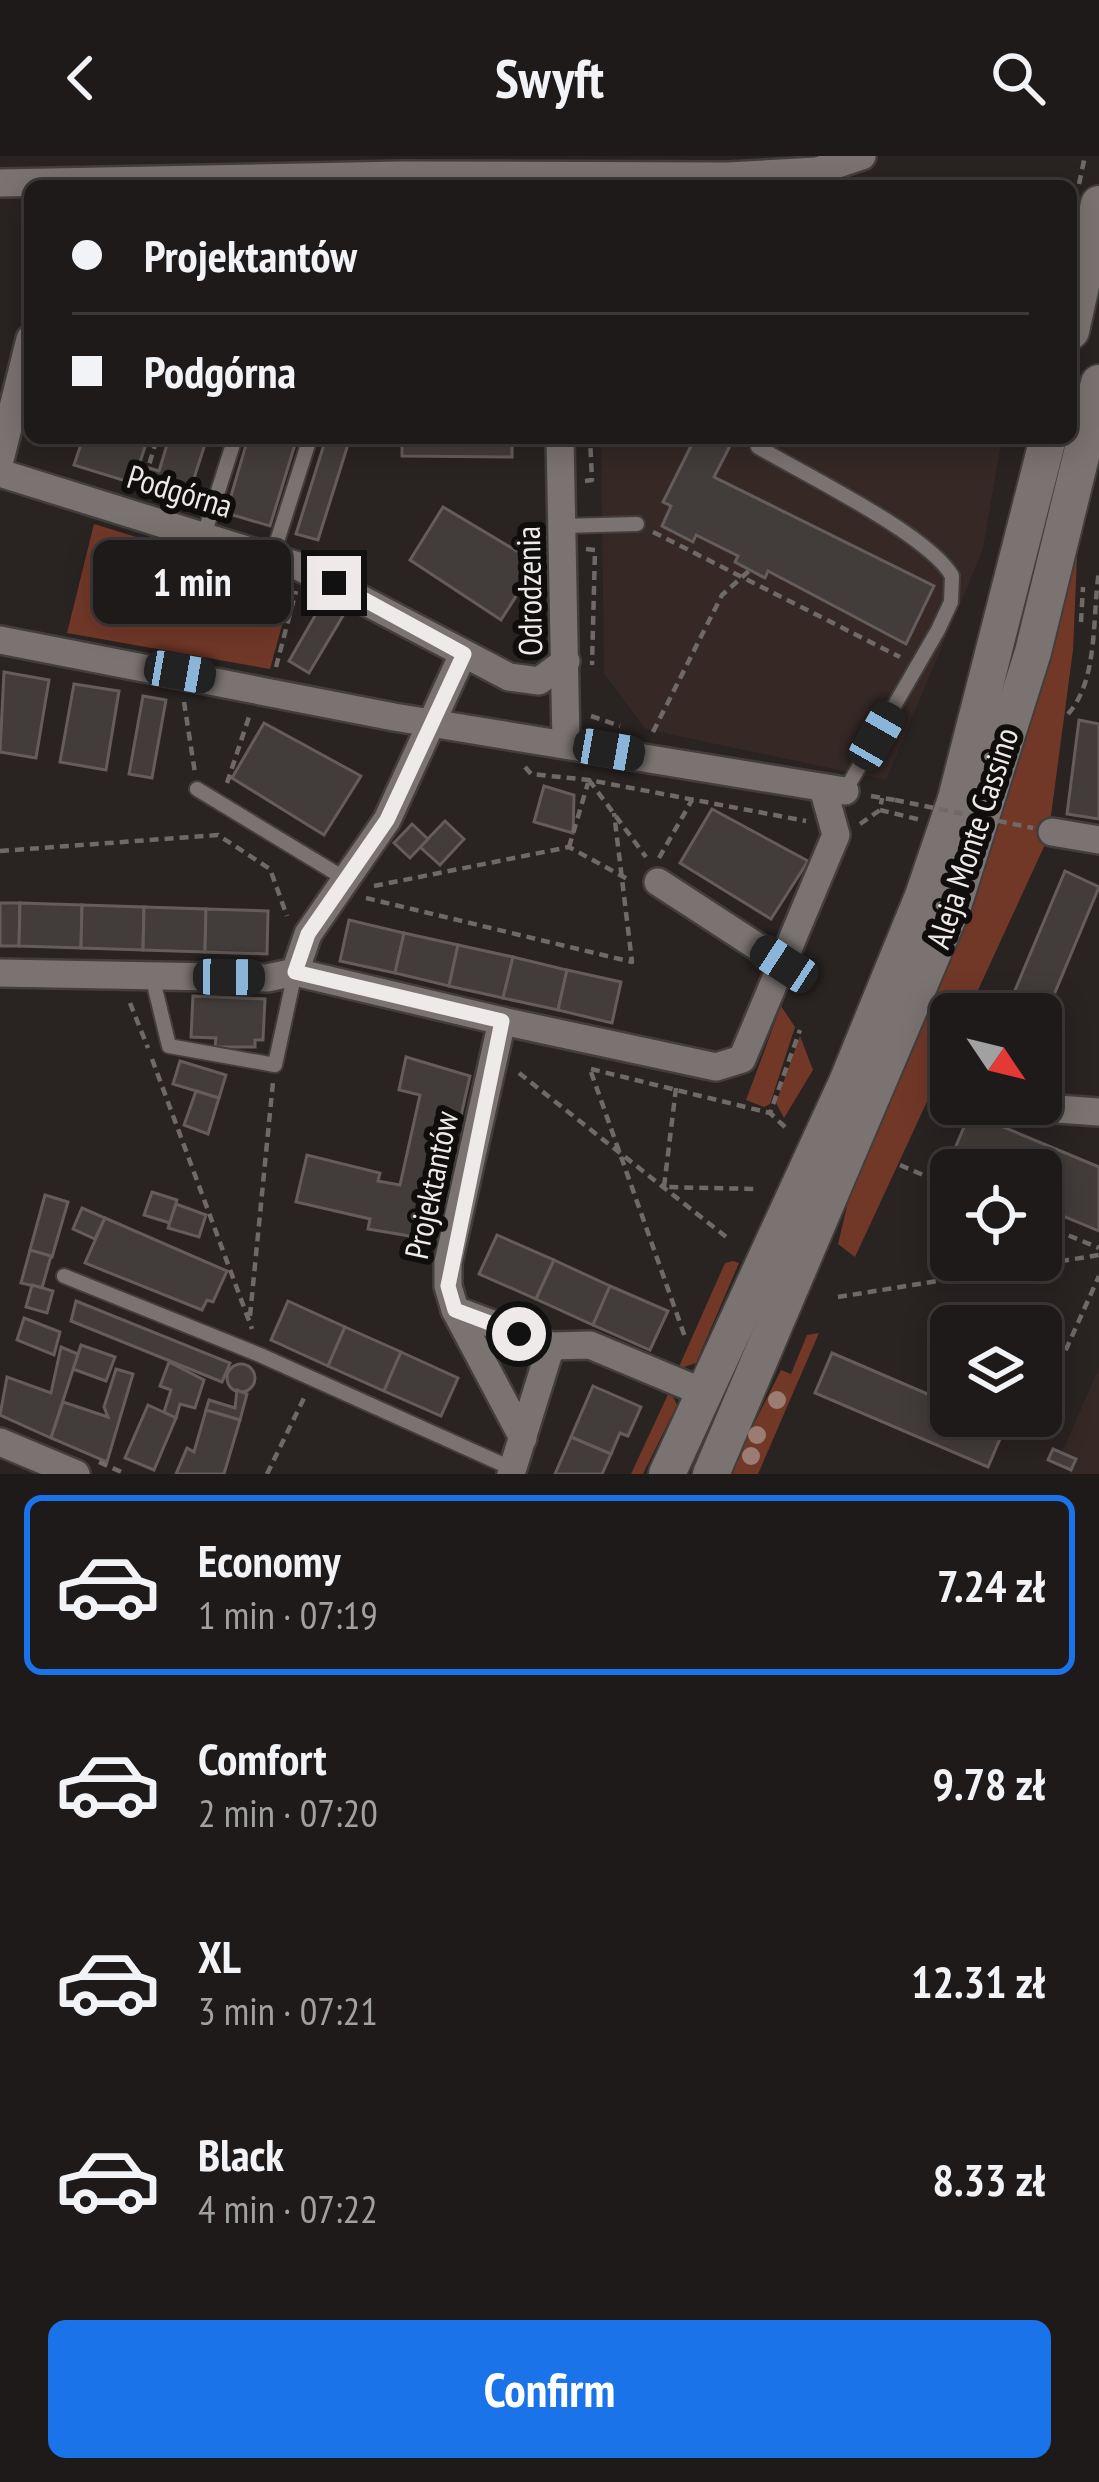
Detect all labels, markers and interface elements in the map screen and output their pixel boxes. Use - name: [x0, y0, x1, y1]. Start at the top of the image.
- text: Swyft: [495, 43, 604, 113]
- icon: back: [48, 45, 114, 111]
- icon: search: [985, 45, 1051, 111]
- text: Projektantów: [144, 226, 357, 284]
- text: Podgórna: [144, 342, 296, 400]
- street label: Podgórna: [122, 454, 238, 527]
- street label: Odrodzenia: [506, 526, 551, 656]
- callout: 1 min: [94, 541, 292, 625]
- text: 1 min: [153, 556, 231, 607]
- route end: [307, 556, 361, 610]
- car: [141, 648, 219, 696]
- car: [843, 696, 911, 776]
- street label: Aleja Monte Cassino: [916, 722, 1027, 954]
- car: [570, 726, 648, 774]
- car: [744, 929, 824, 999]
- car: [193, 958, 265, 996]
- north arrow: [930, 993, 1062, 1125]
- map controls: [930, 993, 1062, 1437]
- street label: Projektantów: [394, 1107, 467, 1263]
- button: locate: [930, 1149, 1062, 1281]
- button: layers: [930, 1305, 1062, 1437]
- route start: [492, 1307, 546, 1361]
- icon: car: [54, 1531, 162, 1639]
- text: Economy: [198, 1531, 341, 1589]
- text: 7.24 zł: [937, 1556, 1045, 1614]
- text: 1 min · 07:19: [198, 1589, 378, 1640]
- icon: car: [54, 1729, 162, 1837]
- text: Comfort: [198, 1729, 327, 1787]
- text: 9.78 zł: [933, 1754, 1045, 1812]
- text: 2 min · 07:20: [198, 1787, 378, 1838]
- icon: car: [54, 1927, 162, 2035]
- text: XL: [198, 1927, 241, 1985]
- text: 12.31 zł: [911, 1952, 1045, 2010]
- text: 3 min · 07:21: [198, 1985, 378, 2036]
- icon: car: [54, 2125, 162, 2233]
- text: Black: [198, 2125, 284, 2183]
- text: 8.33 zł: [933, 2150, 1045, 2208]
- text: 4 min · 07:22: [198, 2183, 378, 2234]
- button: Confirm: [48, 2320, 1051, 2458]

